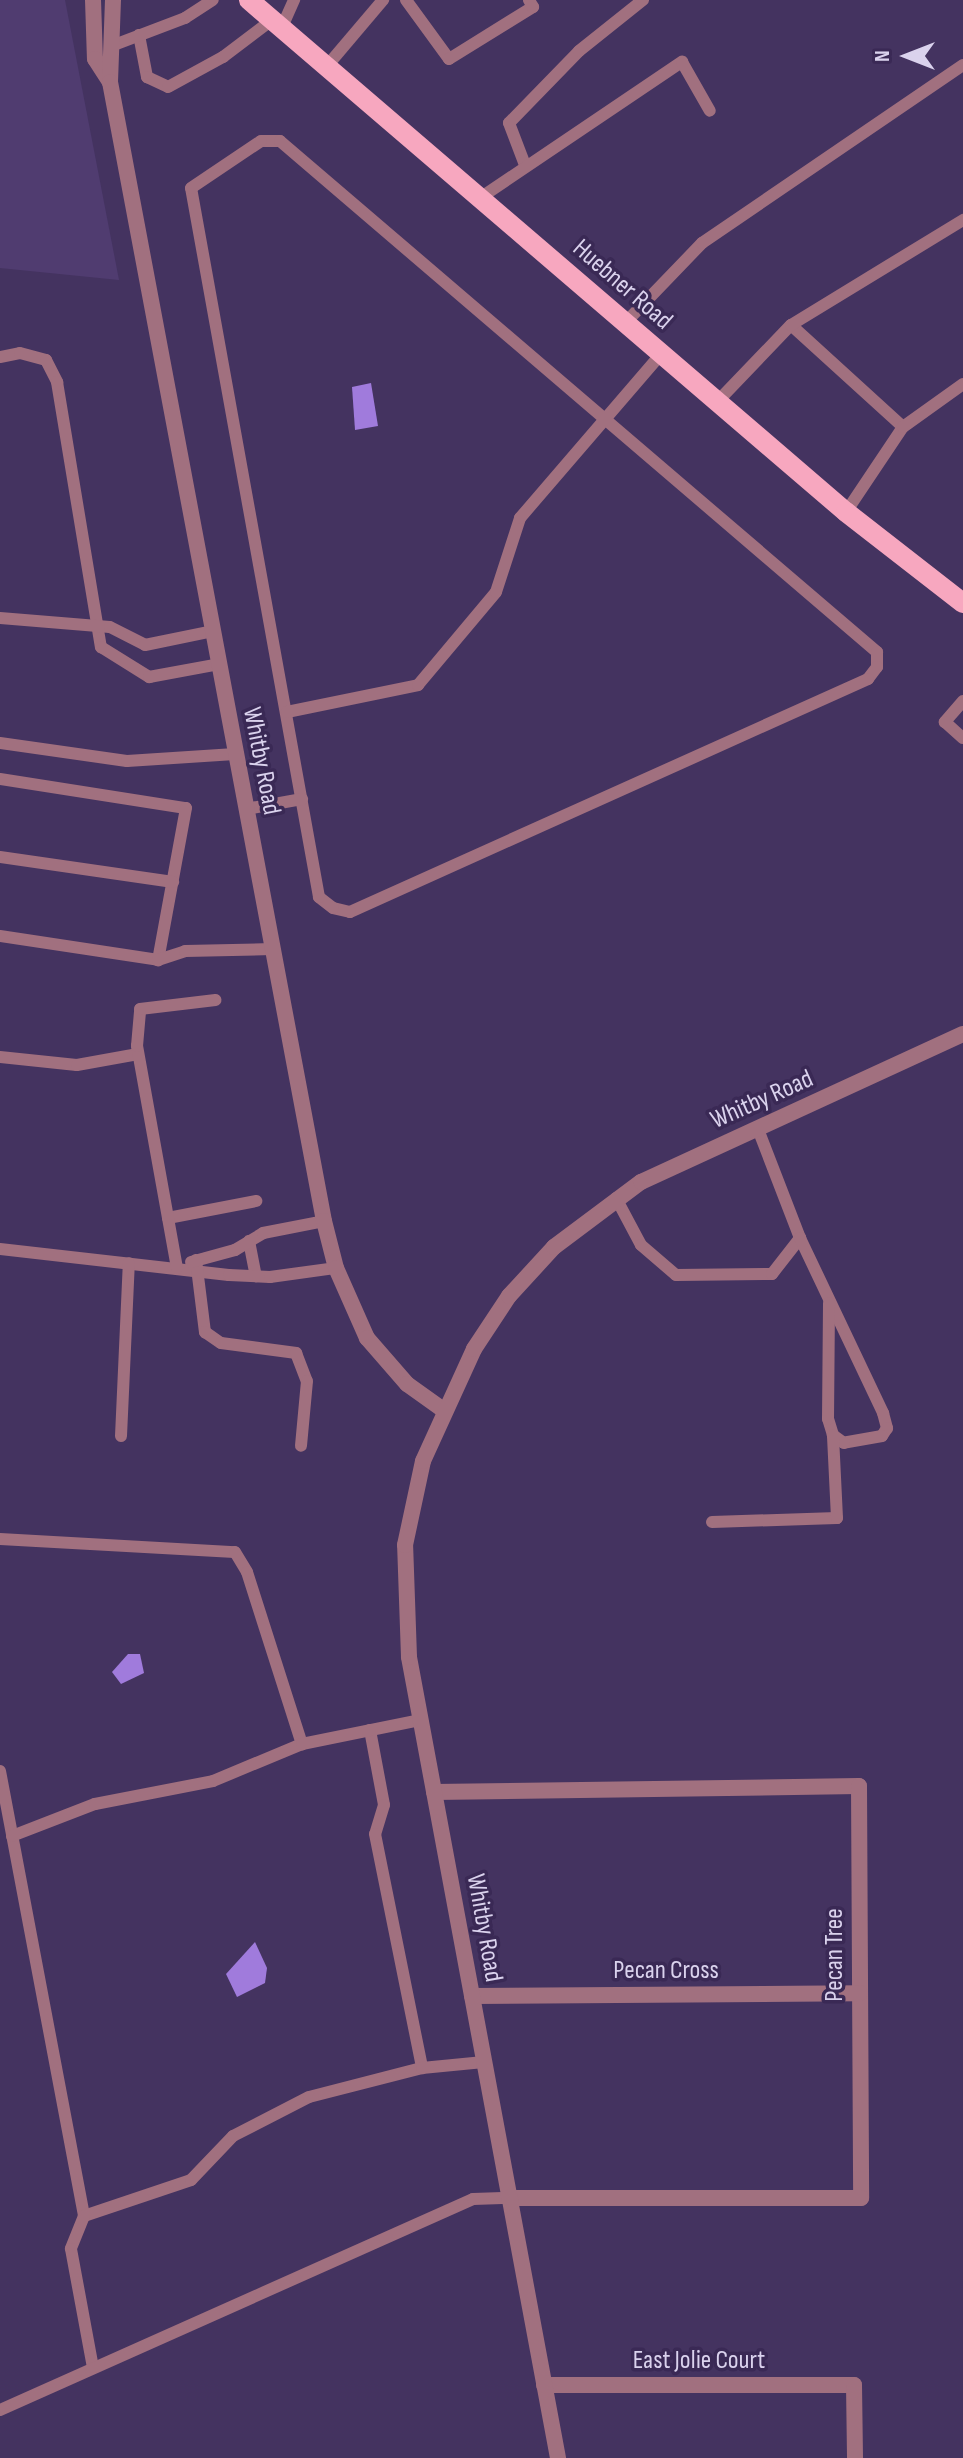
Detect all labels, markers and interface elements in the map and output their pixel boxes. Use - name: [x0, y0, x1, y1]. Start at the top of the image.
- north arrow: [867, 16, 947, 96]
- text: N: [869, 50, 896, 62]
- street label: Huebner Road: [566, 233, 678, 337]
- street label: Whitby Road: [235, 705, 287, 817]
- street label: Whitby Road: [706, 1064, 818, 1136]
- street label: Whitby Road: [459, 1872, 509, 1984]
- street label: Pecan Tree: [819, 1908, 851, 2002]
- street label: Pecan Cross: [613, 1955, 719, 1987]
- street label: East Jolie Court: [633, 2345, 765, 2377]

